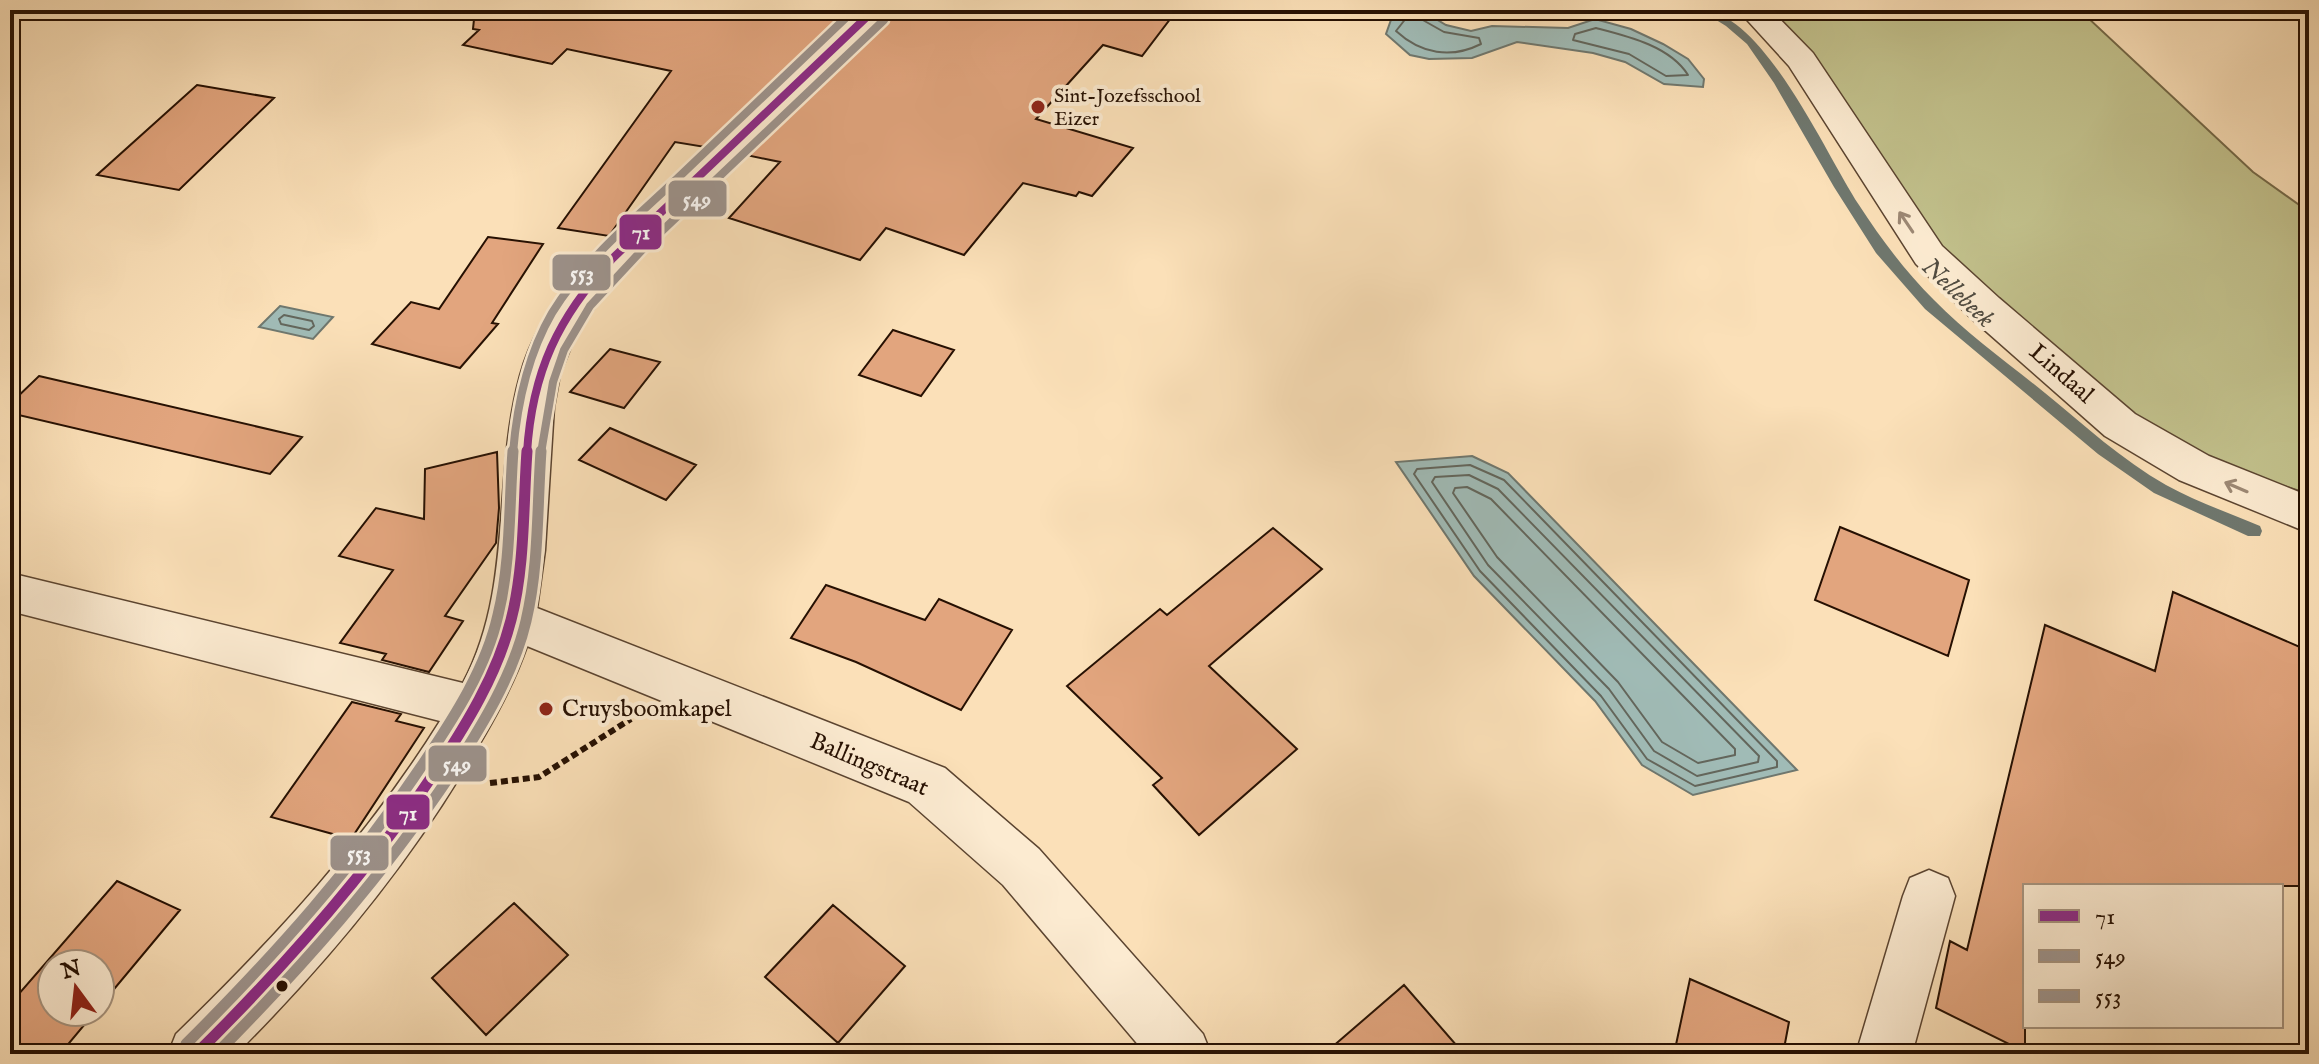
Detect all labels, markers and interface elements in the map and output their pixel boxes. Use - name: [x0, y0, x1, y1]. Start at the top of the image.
- place label: Sint-Jozefsschool Eizer: [1054, 84, 1201, 132]
- marker: Sint-Jozefsschool Eizer: [1029, 98, 1047, 116]
- line badge: 549: [667, 179, 728, 218]
- text: 549: [683, 186, 711, 214]
- one-way arrow: [1898, 211, 1914, 233]
- line badge: 71: [618, 213, 663, 251]
- text: 71: [632, 219, 650, 247]
- water label: Nellebeek: [1914, 251, 2002, 336]
- line badge: 553: [551, 253, 612, 292]
- text: 553: [570, 260, 594, 288]
- street label: Lindaal: [2022, 337, 2100, 411]
- one-way arrow: [2225, 478, 2249, 493]
- place label: Cruysboomkapel: [562, 694, 732, 725]
- marker: Cruysboomkapel: [537, 700, 555, 718]
- street label: Ballingstraat: [805, 726, 933, 804]
- line badge: 549: [427, 744, 488, 783]
- text: 549: [443, 751, 471, 779]
- line badge: 71: [385, 793, 431, 831]
- text: 71: [399, 800, 417, 828]
- line badge: 553: [329, 834, 390, 872]
- text: 553: [347, 840, 371, 868]
- legend: [2023, 884, 2283, 1028]
- text: 71: [2095, 902, 2115, 933]
- text: 549: [2095, 942, 2126, 973]
- north arrow: [36, 948, 116, 1028]
- text: N: [58, 955, 84, 987]
- unlabelled marker: [274, 978, 290, 994]
- text: 553: [2095, 982, 2121, 1013]

